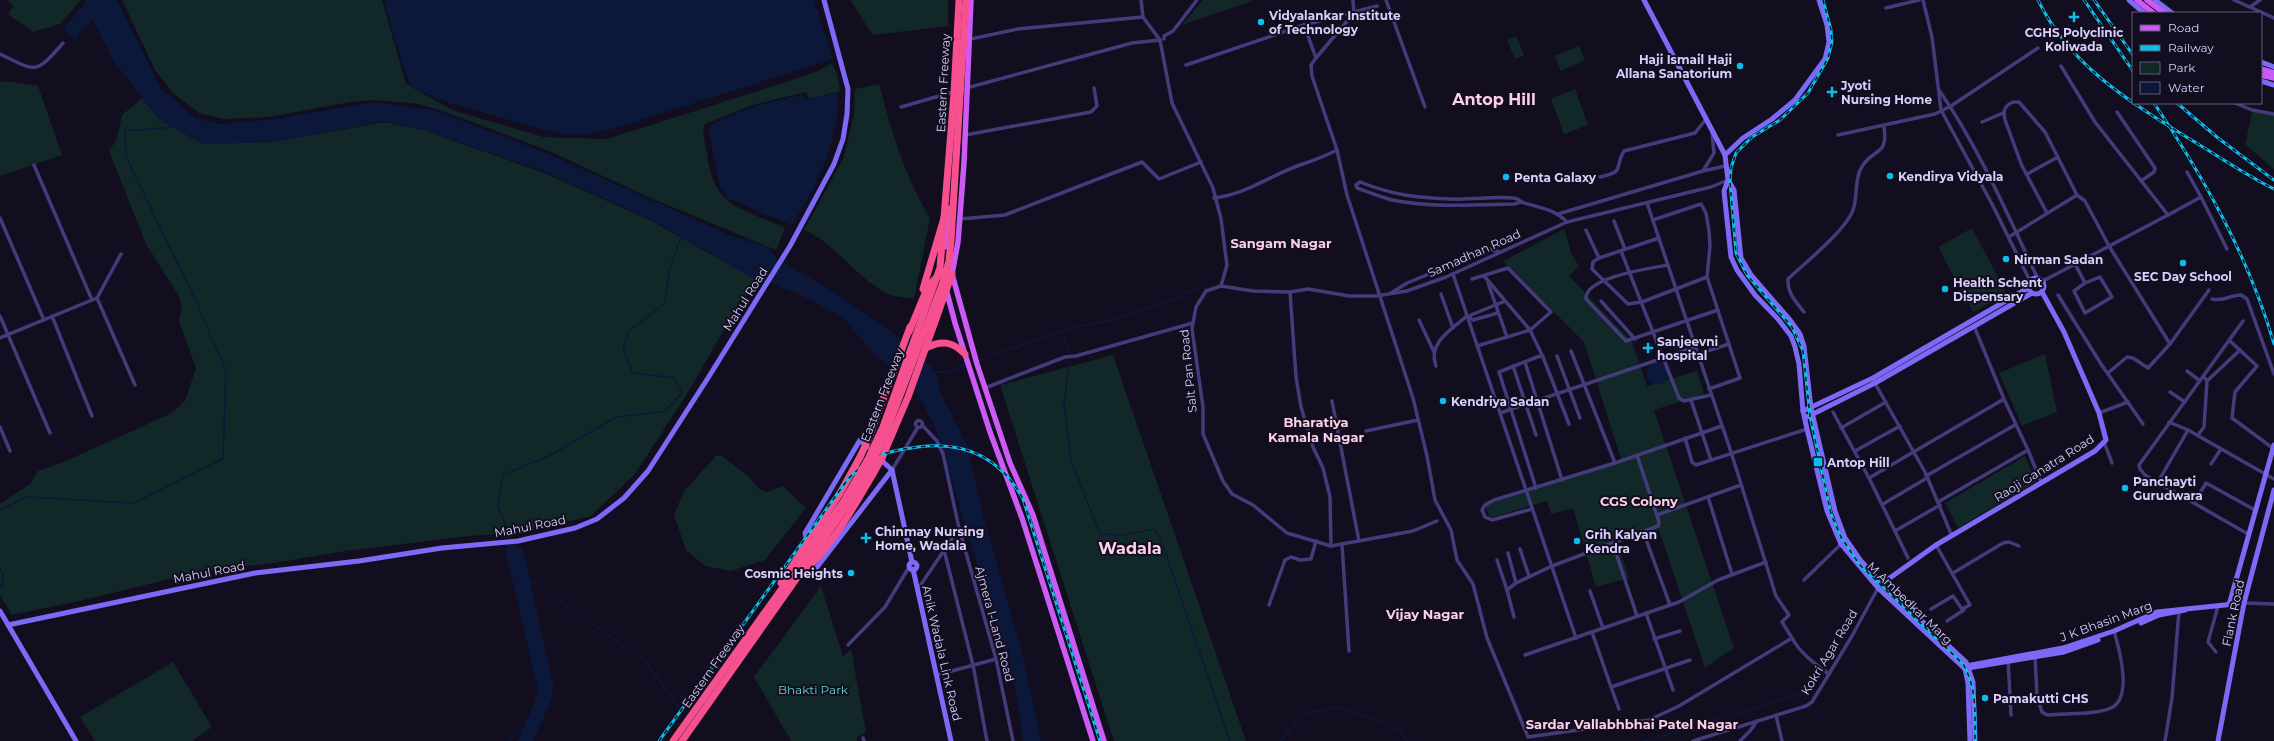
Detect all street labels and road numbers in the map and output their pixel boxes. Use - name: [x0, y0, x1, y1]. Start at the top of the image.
- street label: Eastern Freeway: [933, 33, 953, 133]
- street label: Samadhan Road: [1425, 226, 1523, 280]
- street label: Mahul Road: [719, 264, 771, 334]
- street label: Salt Pan Road: [1176, 329, 1200, 413]
- street label: Eastern Freeway: [857, 346, 907, 444]
- street label: Raoji Ganatra Road: [1991, 431, 2097, 505]
- street label: Mahul Road: [493, 512, 567, 540]
- street label: Mahul Road: [172, 558, 246, 586]
- street label: M Ambedkar Marg: [1864, 558, 1956, 648]
- street label: Ajmera l-Land Road: [972, 565, 1018, 683]
- street label: Flank Road: [2219, 578, 2247, 648]
- street label: Anik Wadala Link Road: [919, 584, 965, 722]
- street label: J K Bhasin Marg: [2057, 597, 2154, 645]
- street label: Kokri Agar Road: [1798, 607, 1860, 697]
- street label: Eastern Freeway: [678, 621, 748, 711]

